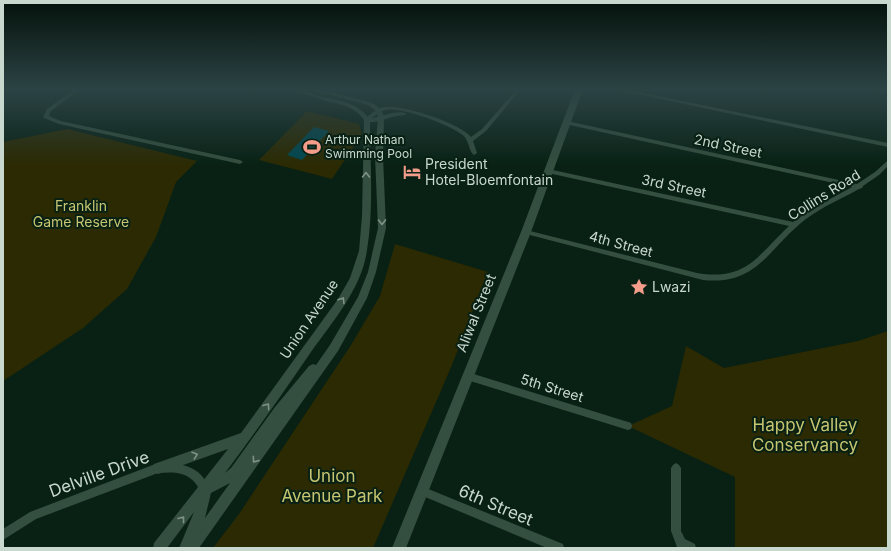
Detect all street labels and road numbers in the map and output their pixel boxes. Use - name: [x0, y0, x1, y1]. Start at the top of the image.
- street label: 2nd Street: [693, 130, 764, 161]
- street label: Collins Road: [784, 166, 863, 224]
- street label: 3rd Street: [640, 170, 708, 201]
- street label: 4th Street: [587, 227, 655, 260]
- street label: Aliwal Street: [452, 271, 499, 354]
- street label: Union Avenue: [276, 276, 341, 362]
- street label: 5th Street: [519, 370, 586, 405]
- street label: Delville Drive: [46, 447, 152, 501]
- street label: 6th Street: [456, 480, 537, 530]

